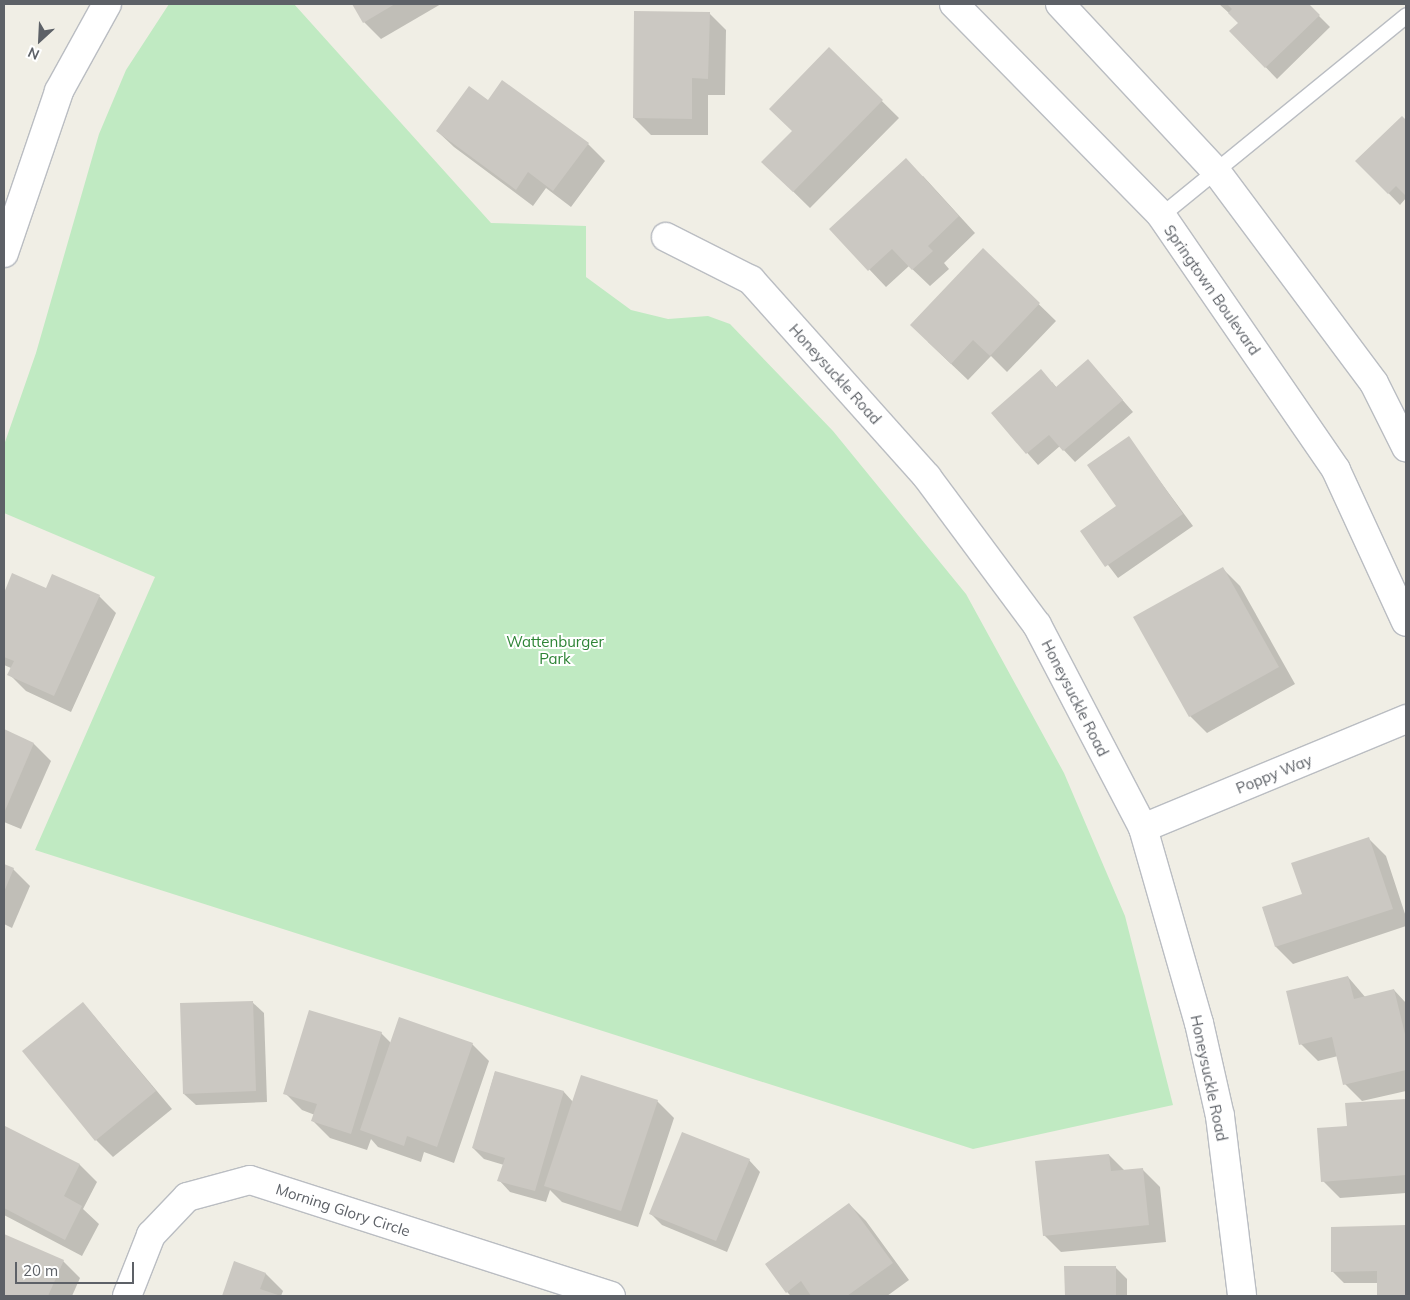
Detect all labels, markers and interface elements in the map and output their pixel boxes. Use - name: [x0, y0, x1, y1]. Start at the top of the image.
- north arrow: [15, 15, 65, 65]
- text: N: [25, 43, 42, 64]
- street label: Springtown Boulevard: [1160, 221, 1264, 359]
- street label: Honeysuckle Road: [785, 320, 885, 428]
- park label: Wattenburger Park: [506, 632, 604, 667]
- street label: Honeysuckle Road: [1038, 637, 1112, 759]
- street label: Poppy Way: [1233, 751, 1315, 797]
- street label: Honeysuckle Road: [1187, 1013, 1231, 1143]
- street label: Morning Glory Circle: [274, 1180, 412, 1240]
- scale bar: [18, 1252, 136, 1284]
- text: 20 m: [23, 1261, 58, 1280]

